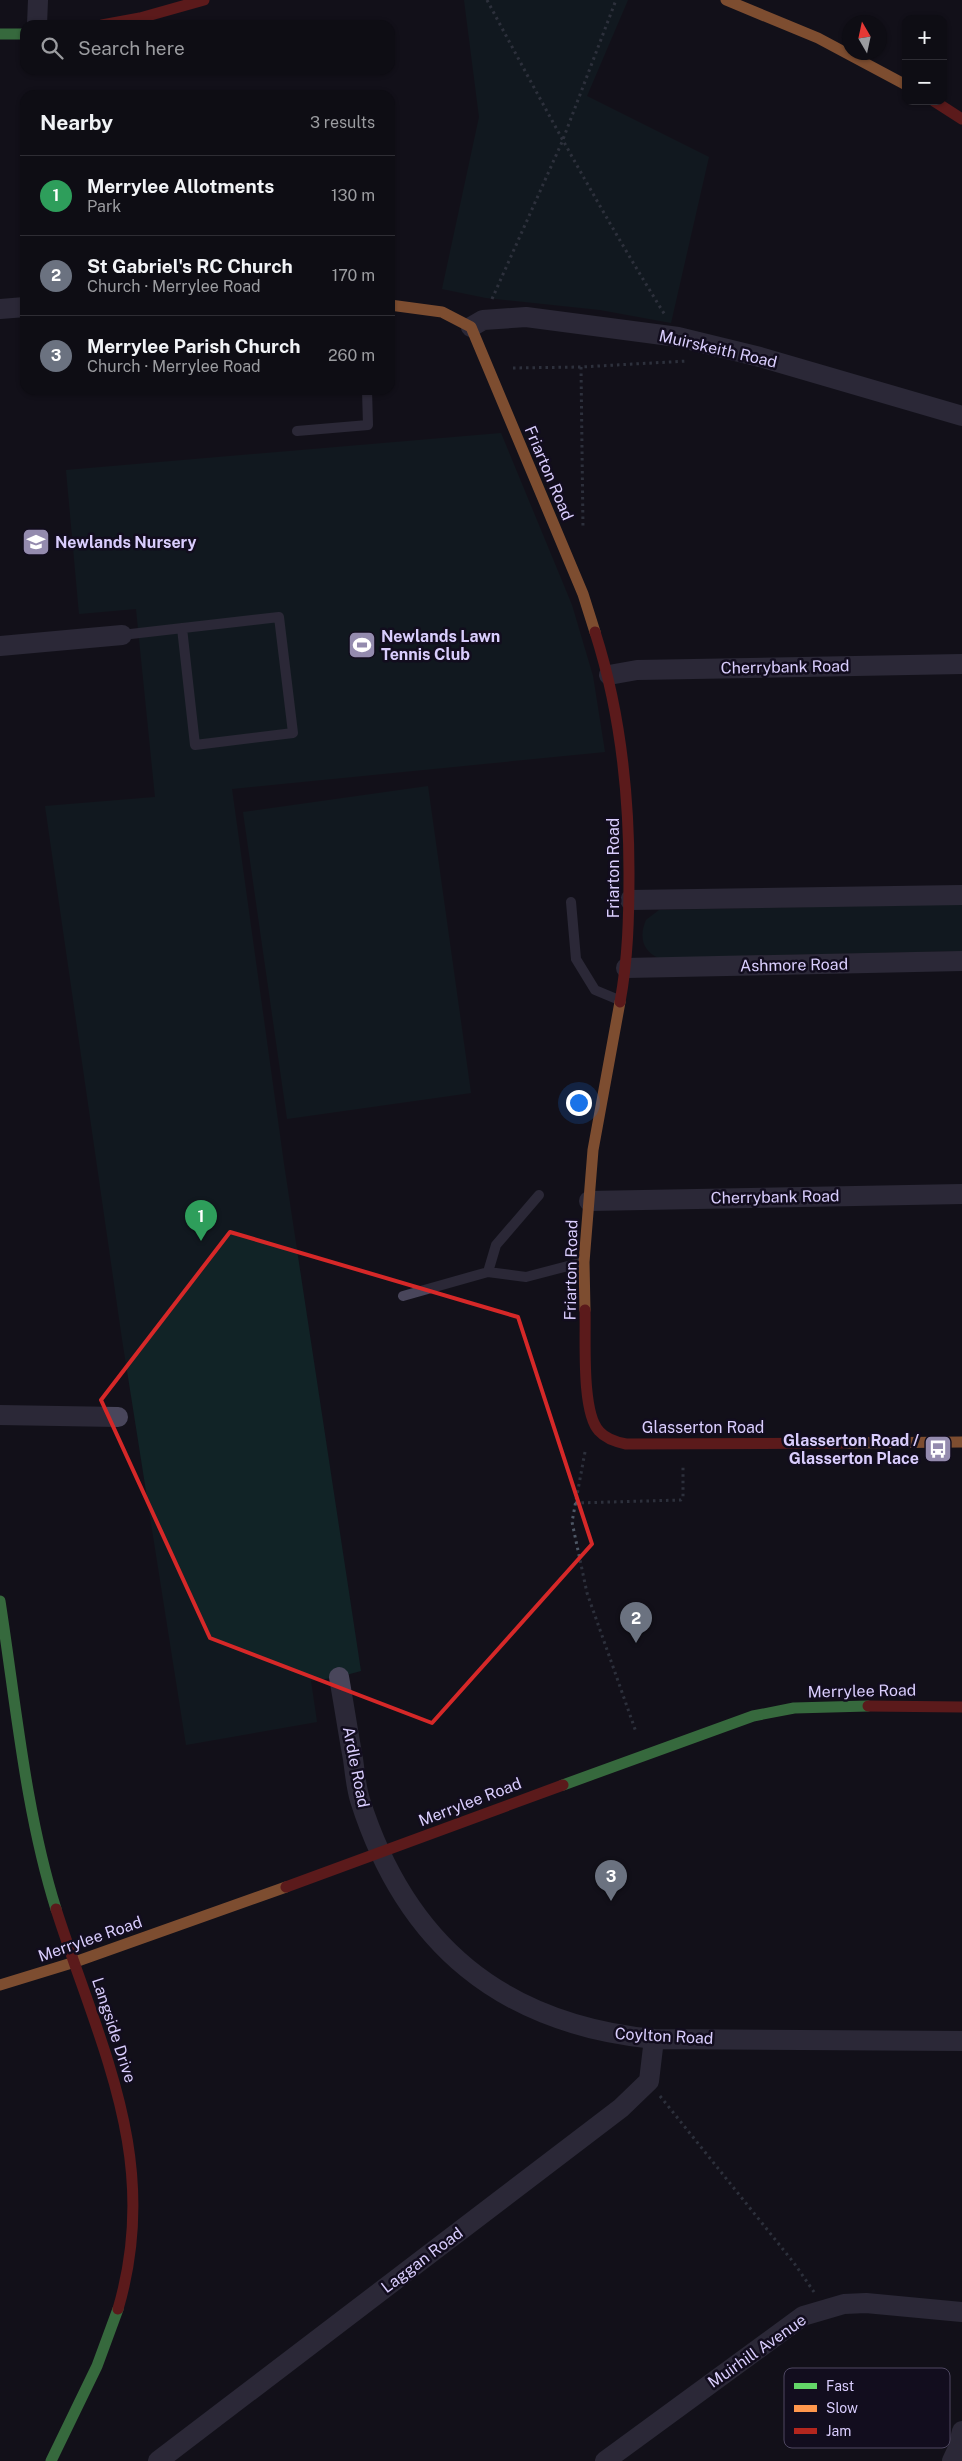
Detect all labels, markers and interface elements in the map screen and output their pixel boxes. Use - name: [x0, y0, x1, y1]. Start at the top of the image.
- north arrow: [842, 15, 887, 60]
- map controls: [902, 15, 947, 105]
- button: +: [902, 15, 947, 60]
- search box: [20, 20, 395, 75]
- icon: search: [38, 34, 66, 62]
- text: Search here: [78, 37, 185, 59]
- button: −: [902, 60, 947, 105]
- text: Nearby: [40, 110, 113, 135]
- text: 3 results: [310, 113, 375, 132]
- text: Merrylee Allotments: [87, 175, 274, 197]
- text: 1: [53, 186, 59, 205]
- text: 130 m: [331, 186, 375, 205]
- text: Park: [87, 197, 121, 216]
- text: St Gabriel's RC Church: [87, 255, 293, 277]
- text: 2: [51, 266, 61, 285]
- text: 170 m: [332, 266, 375, 285]
- text: Church · Merrylee Road: [87, 277, 261, 296]
- street label: Muirskeith Road: [657, 326, 779, 372]
- text: Merrylee Parish Church: [87, 335, 301, 357]
- text: 3: [51, 346, 61, 365]
- text: 260 m: [328, 346, 375, 365]
- text: Church · Merrylee Road: [87, 357, 261, 376]
- street label: Friarton Road: [521, 423, 577, 523]
- school or university icon: Newlands Nursery: [21, 527, 51, 557]
- place label: Newlands Nursery: [55, 533, 196, 552]
- place label: Newlands Lawn Tennis Club: [381, 627, 500, 664]
- sports icon: Newlands Lawn Tennis Club: [347, 630, 377, 660]
- street label: Cherrybank Road: [720, 656, 850, 678]
- street label: Friarton Road: [604, 818, 623, 918]
- street label: Ashmore Road: [740, 955, 848, 975]
- your location: [566, 1090, 592, 1116]
- street label: Cherrybank Road: [710, 1186, 840, 1208]
- pin: 1: [185, 1200, 217, 1241]
- street label: Friarton Road: [561, 1220, 581, 1320]
- street label: Glasserton Road: [642, 1418, 764, 1437]
- place label: Glasserton Road / Glasserton Place: [783, 1431, 919, 1468]
- bus stop icon: Glasserton Road / Glasserton Place: [923, 1434, 953, 1464]
- pin: 2: [620, 1602, 652, 1643]
- street label: Merrylee Road: [808, 1681, 916, 1701]
- street label: Ardle Road: [339, 1725, 373, 1809]
- street label: Merrylee Road: [416, 1774, 524, 1830]
- pin: 3: [595, 1860, 627, 1901]
- street label: Merrylee Road: [36, 1912, 144, 1966]
- street label: Langside Drive: [88, 1975, 140, 2085]
- street label: Coylton Road: [614, 2024, 714, 2048]
- street label: Laggan Road: [377, 2223, 467, 2297]
- street label: Muirhill Avenue: [704, 2310, 810, 2392]
- legend: [784, 2368, 950, 2448]
- text: Fast: [826, 2378, 854, 2394]
- text: Slow: [826, 2400, 858, 2416]
- text: Jam: [826, 2423, 851, 2439]

